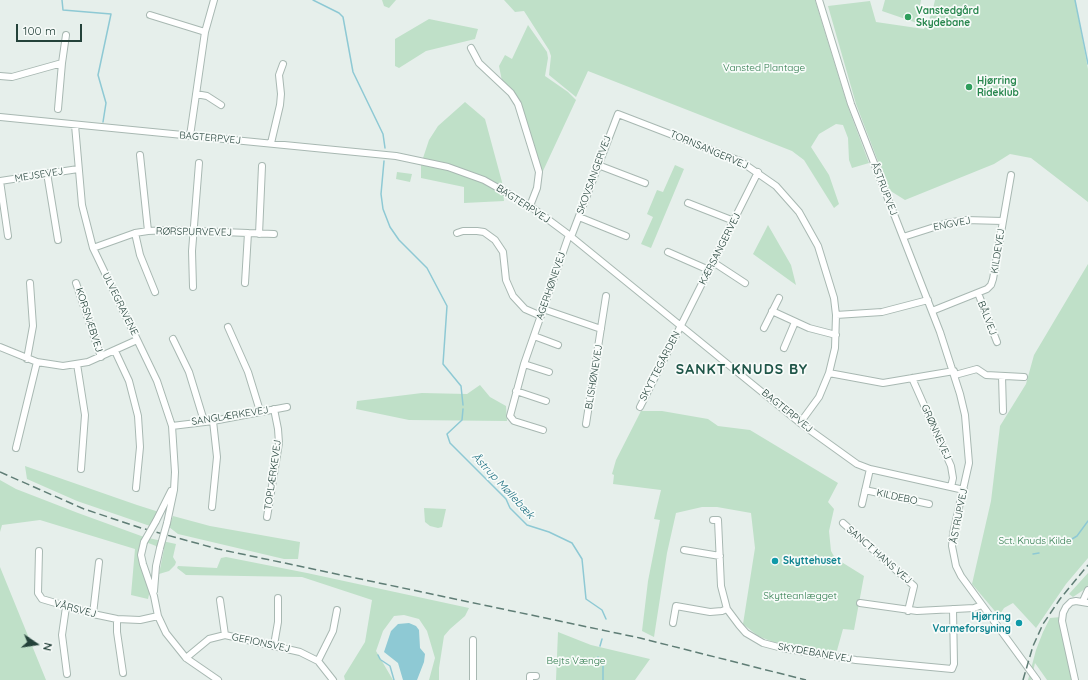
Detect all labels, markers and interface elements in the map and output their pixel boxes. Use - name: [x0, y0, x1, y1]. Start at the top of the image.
- place label: Vanstedgård Skydebane: [916, 5, 979, 28]
- marker: Vanstedgård Skydebane: [903, 12, 913, 22]
- scale bar: [18, 16, 84, 42]
- text: 100 m: [23, 23, 56, 38]
- park label: Vansted Plantage: [723, 62, 805, 74]
- place label: Hjørring Rideklub: [977, 75, 1019, 98]
- marker: Hjørring Rideklub: [964, 82, 974, 92]
- street label: TORNSANGERVEJ: [668, 128, 750, 172]
- street label: BAGTERPVEJ: [179, 129, 241, 147]
- street label: SKOVSANGERVEJ: [574, 134, 614, 216]
- street label: ÅSTRUPVEJ: [868, 161, 900, 217]
- street label: MEJSEVEJ: [14, 165, 64, 185]
- street label: BAGTERPVEJ: [494, 182, 552, 226]
- street label: KÆRSANGERVEJ: [697, 211, 743, 287]
- street label: ENGVEJ: [932, 215, 972, 233]
- street label: RØRSPURVEVEJ: [156, 225, 232, 239]
- street label: KILDEVEJ: [989, 228, 1007, 274]
- street label: AGERHØNEVEJ: [534, 250, 568, 322]
- street label: ULVEGRAVENE: [100, 270, 140, 338]
- street label: KORSNÆBVEJ: [73, 286, 105, 354]
- street label: BÅLVEJ: [975, 299, 999, 337]
- street label: SKYTTEGÅRDEN: [637, 329, 683, 403]
- street label: BLISHØNEVEJ: [583, 344, 605, 410]
- district label: SANKT KNUDS BY: [676, 362, 808, 378]
- street label: BAGTERPVEJ: [759, 387, 815, 435]
- street label: GRØNNEVEJ: [918, 403, 954, 461]
- street label: SANGLÆRKEVEJ: [191, 404, 269, 428]
- street label: TOPLÆRKEVEJ: [262, 439, 284, 511]
- water label: Åstrup Møllebæk: [469, 450, 537, 522]
- street label: KILDEBO: [875, 487, 919, 507]
- street label: ÅSTRUPVEJ: [948, 487, 970, 545]
- street label: SANCT HANS VEJ: [844, 524, 914, 586]
- park label: Sct. Knuds Kilde: [998, 535, 1072, 547]
- place label: Skyttehuset: [783, 555, 841, 567]
- marker: Skyttehuset: [770, 556, 780, 566]
- park label: Skytteanlægget: [763, 590, 837, 602]
- street label: VÅRSVEJ: [52, 598, 98, 620]
- place label: Hjørring Varmeforsyning: [933, 611, 1011, 634]
- marker: Hjørring Varmeforsyning: [1014, 618, 1024, 628]
- north arrow: [16, 624, 56, 664]
- street label: GEFIONSVEJ: [231, 631, 291, 655]
- text: N: [40, 641, 55, 652]
- street label: SKYDEBANEVEJ: [777, 641, 853, 665]
- park label: Bejts Vænge: [546, 655, 606, 667]

